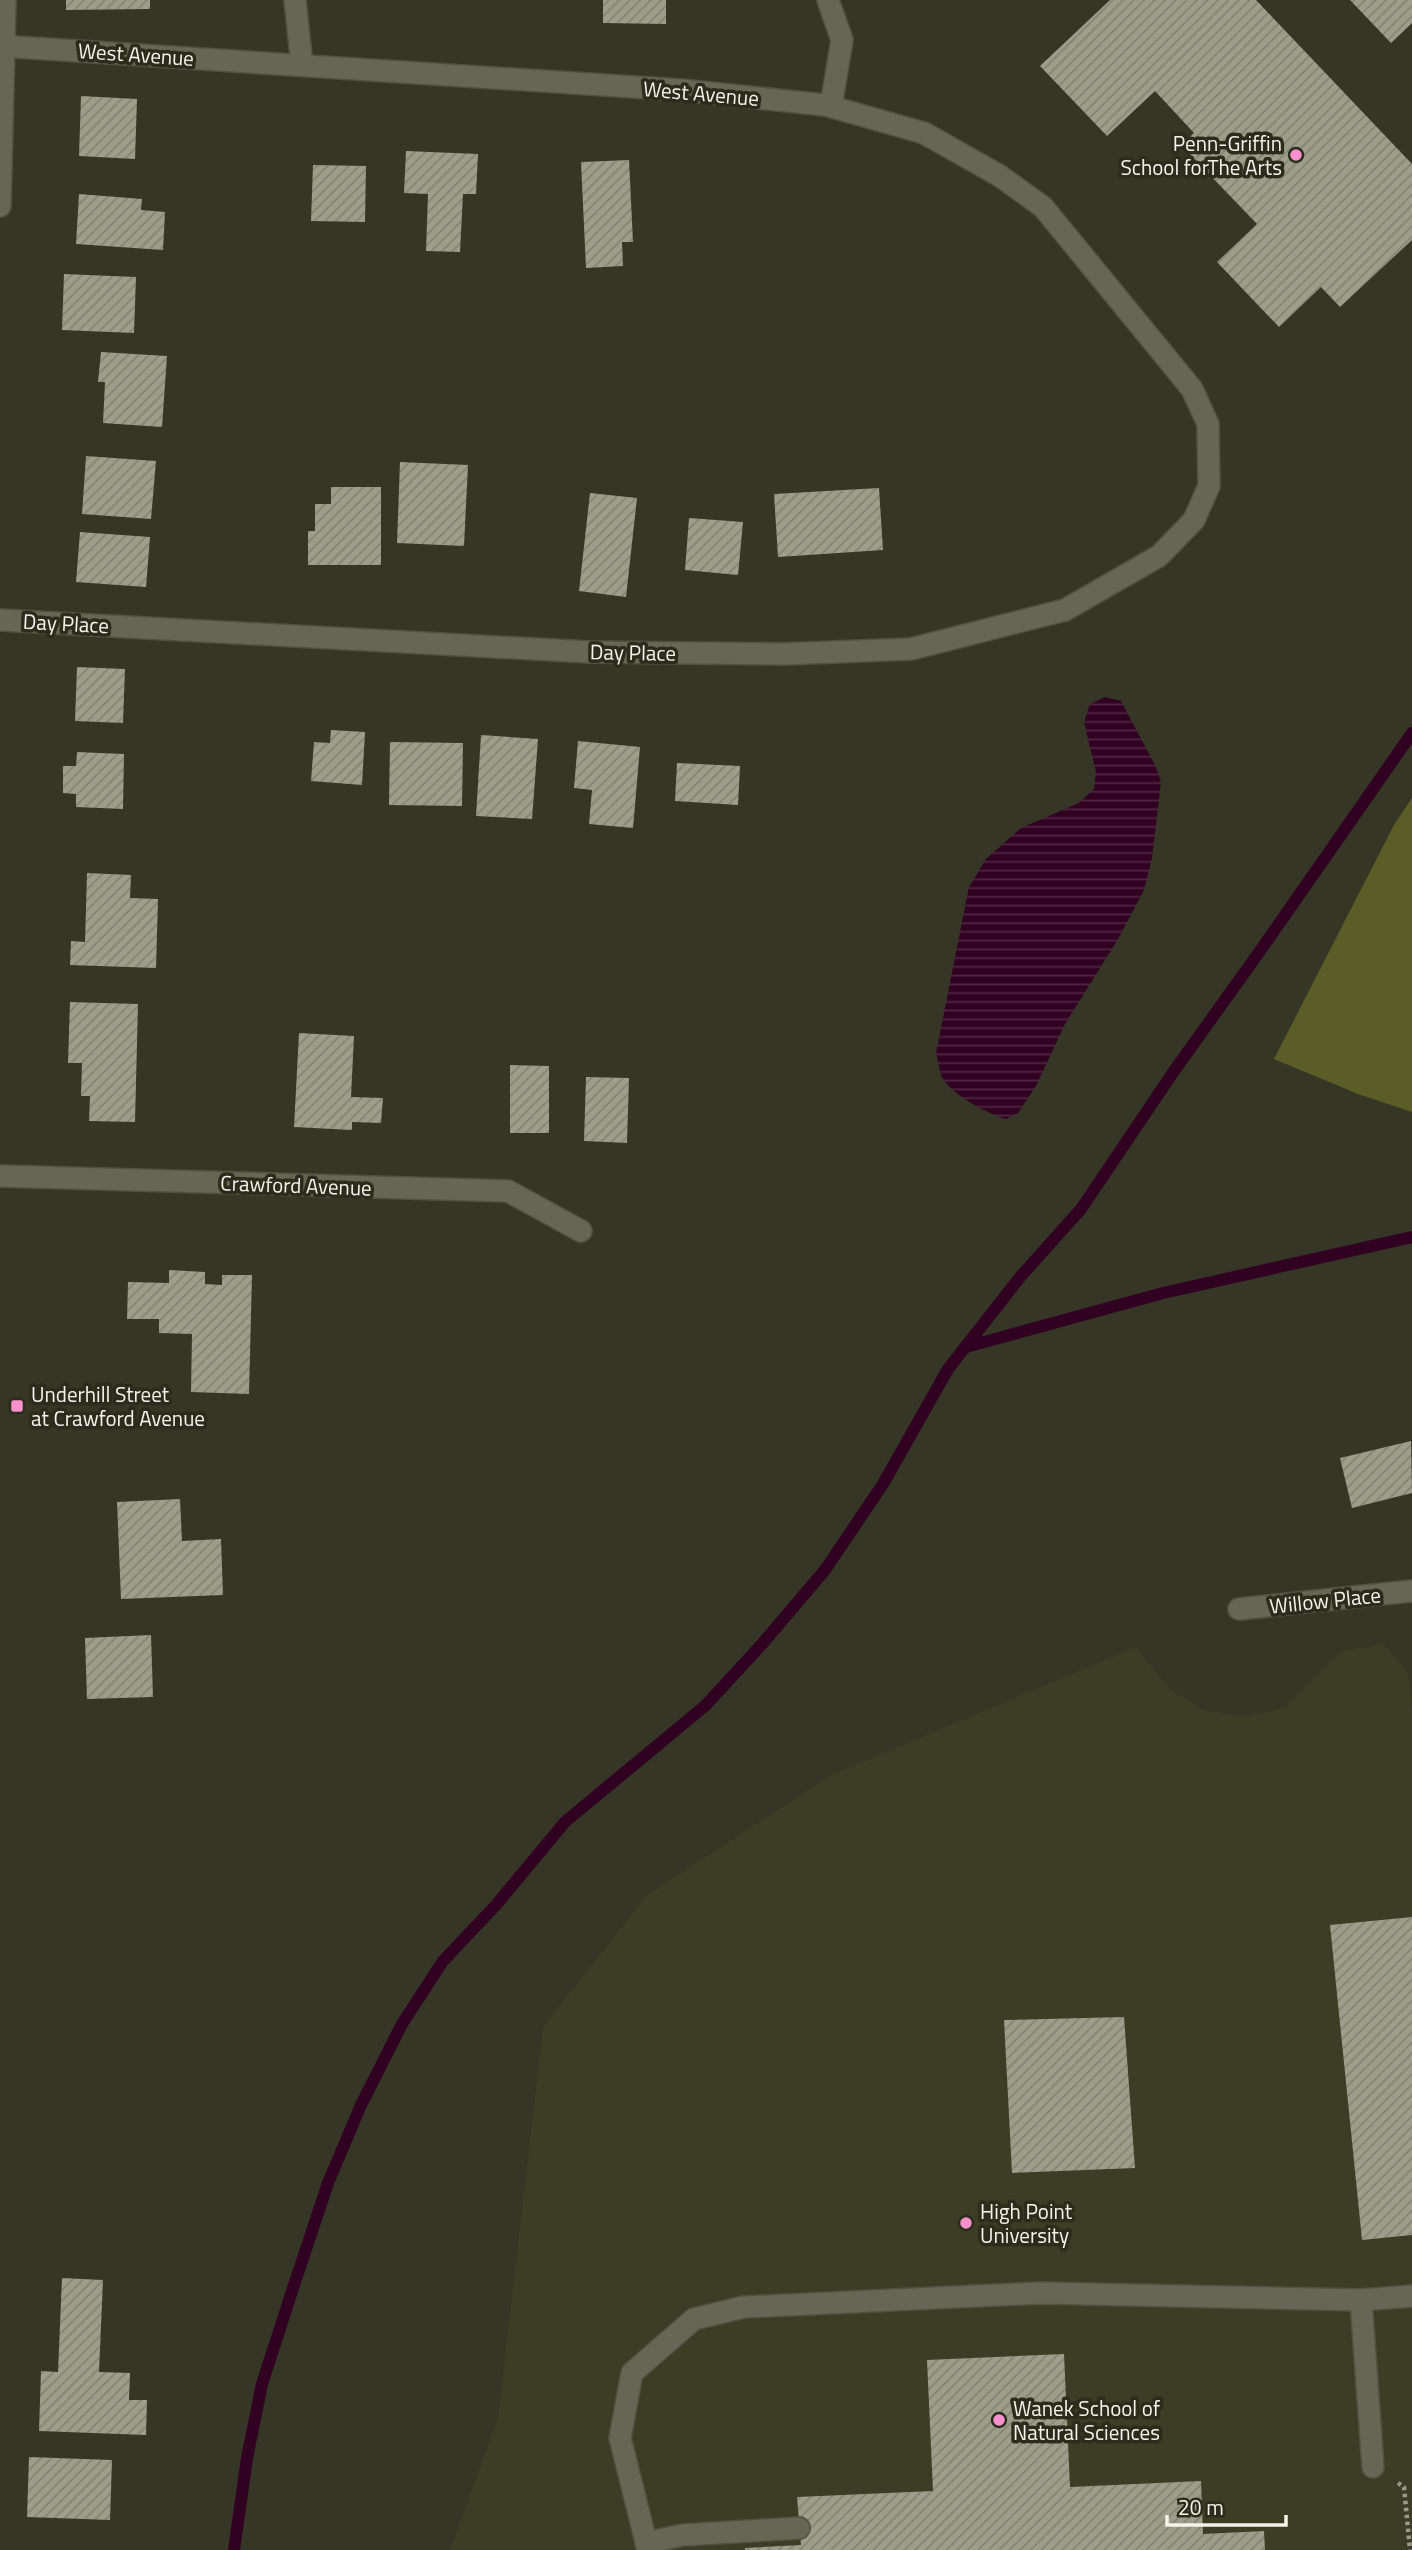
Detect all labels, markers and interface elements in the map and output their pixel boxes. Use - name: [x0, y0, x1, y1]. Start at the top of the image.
- street label: West Avenue: [77, 34, 195, 74]
- street label: West Avenue: [642, 72, 760, 114]
- place label: Penn-Griffin School forThe Arts: [1120, 127, 1282, 183]
- marker: Penn-Griffin School forThe Arts: [1288, 147, 1304, 163]
- street label: Day Place: [22, 605, 110, 641]
- street label: Day Place: [590, 635, 676, 669]
- street label: Crawford Avenue: [220, 1166, 372, 1204]
- place label: Underhill Street at Crawford Avenue: [31, 1378, 205, 1434]
- marker: Underhill Street at Crawford Avenue: [9, 1398, 25, 1414]
- street label: Willow Place: [1268, 1578, 1382, 1622]
- place label: High Point University: [980, 2195, 1073, 2251]
- marker: High Point University: [958, 2215, 974, 2231]
- place label: Wanek School of Natural Sciences: [1013, 2392, 1160, 2448]
- marker: Wanek School of Natural Sciences: [991, 2412, 1007, 2428]
- scale bar: [1167, 2484, 1286, 2528]
- text: 20 m: [1178, 2491, 1224, 2523]

